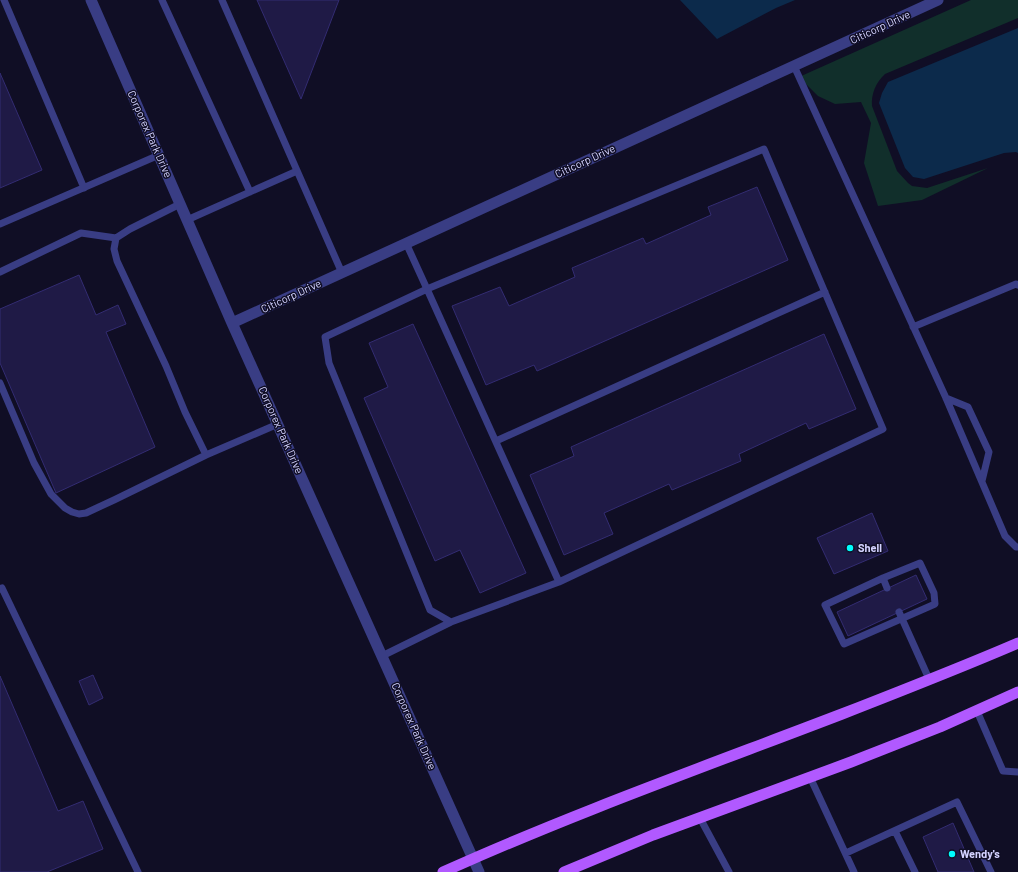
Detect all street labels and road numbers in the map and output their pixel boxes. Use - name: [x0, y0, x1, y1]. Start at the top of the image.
- street label: Citicorp Drive: [848, 7, 912, 46]
- street label: Corporex Park Drive: [125, 88, 176, 180]
- street label: Citicorp Drive: [553, 141, 617, 180]
- street label: Citicorp Drive: [259, 276, 323, 315]
- street label: Corporex Park Drive: [256, 384, 307, 476]
- street label: Corporex Park Drive: [389, 680, 440, 772]

